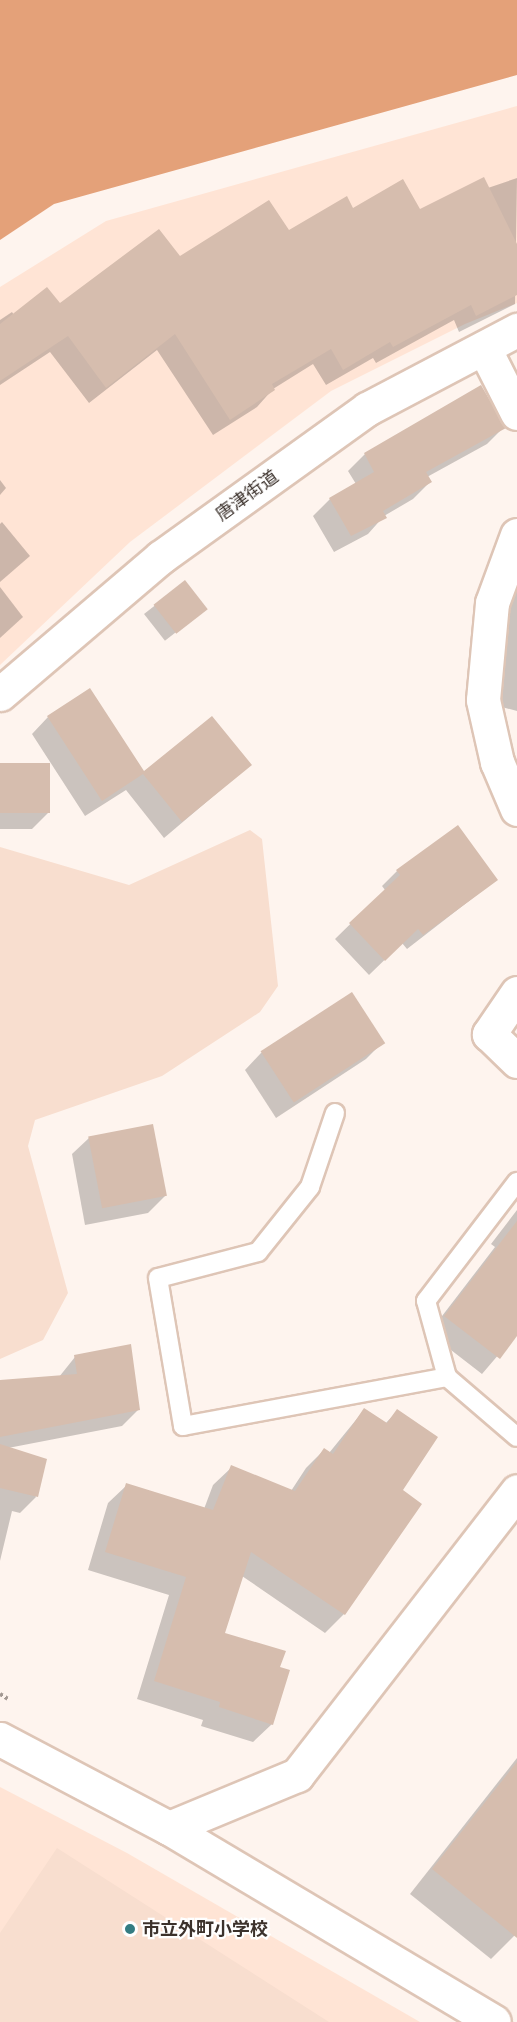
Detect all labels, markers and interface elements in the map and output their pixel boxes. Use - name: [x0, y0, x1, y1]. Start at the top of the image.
- street label: 唐津街道: [212, 466, 282, 526]
- place label: 市立外町小学校: [142, 1918, 268, 1940]
- marker: 市立外町小学校: [123, 1922, 137, 1936]

